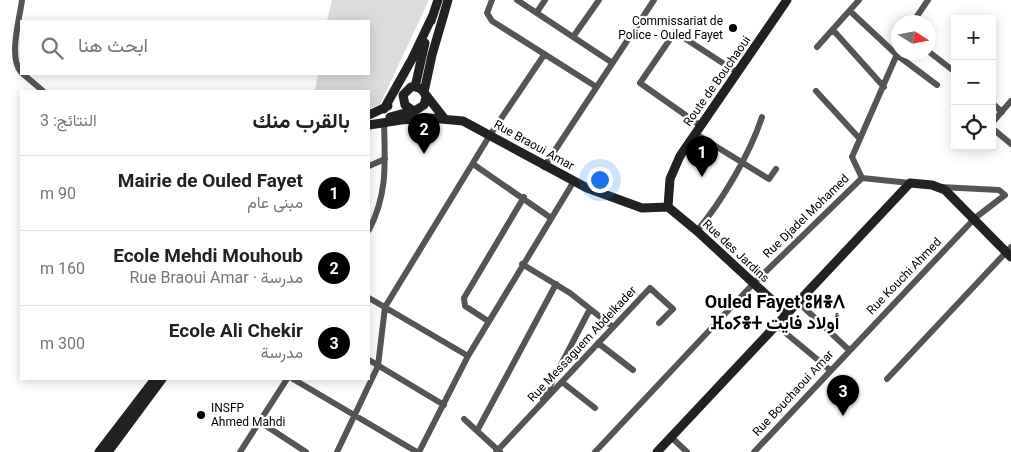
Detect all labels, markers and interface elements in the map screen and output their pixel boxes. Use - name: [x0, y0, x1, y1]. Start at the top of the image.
- place label: Commissariat de Police - Ouled Fayet: [618, 14, 723, 42]
- north arrow: [891, 15, 936, 60]
- map controls: [951, 15, 996, 150]
- button: +: [951, 15, 996, 60]
- search box: [20, 20, 370, 75]
- marker: Commissariat de Police - Ouled Fayet: [727, 22, 739, 34]
- street label: Route de Bouchaoui: [681, 33, 753, 129]
- icon: search: [38, 34, 66, 62]
- text: ابحث هنا: [78, 34, 148, 57]
- button: −: [951, 60, 996, 105]
- button: locate: [951, 105, 996, 150]
- text: بالقرب منك: [253, 109, 350, 133]
- text: النتائج: 3: [40, 111, 97, 130]
- pin: 2: [408, 113, 440, 154]
- street label: Rue Braoui Amar: [491, 117, 577, 173]
- pin: 1: [686, 136, 718, 177]
- your location: [587, 167, 613, 193]
- text: Mairie de Ouled Fayet: [118, 169, 303, 192]
- street label: Rue Djadel Mohamed: [760, 171, 852, 261]
- text: 90 m: [40, 184, 76, 203]
- text: 1: [329, 184, 339, 203]
- text: مبنى عام: [247, 193, 303, 212]
- street label: Rue des Jardins: [700, 217, 772, 285]
- street label: Rue Kouchi Ahmed: [864, 235, 944, 317]
- text: Ecole Mehdi Mouhoub: [113, 244, 303, 267]
- text: 160 m: [40, 259, 85, 278]
- text: 2: [329, 259, 339, 278]
- text: مدرسة · Rue Braoui Amar: [129, 268, 303, 287]
- street label: Rue Messaguem Abdelkader: [525, 283, 639, 405]
- district label: Ouled Fayet ⵓⵍⴻⴷ ⴼⴰⵢⴻⵜ أولاد فايت: [705, 291, 846, 334]
- text: Ecole Ali Chekir: [169, 319, 303, 342]
- text: 300 m: [40, 334, 85, 353]
- text: 3: [329, 334, 339, 353]
- text: مدرسة: [261, 343, 303, 362]
- street label: Rue Bouchaoui Amar: [750, 347, 836, 439]
- pin: 3: [827, 375, 859, 416]
- place label: INSFP Ahmed Mahdi: [211, 401, 285, 429]
- marker: INSFP Ahmed Mahdi: [195, 409, 207, 421]

